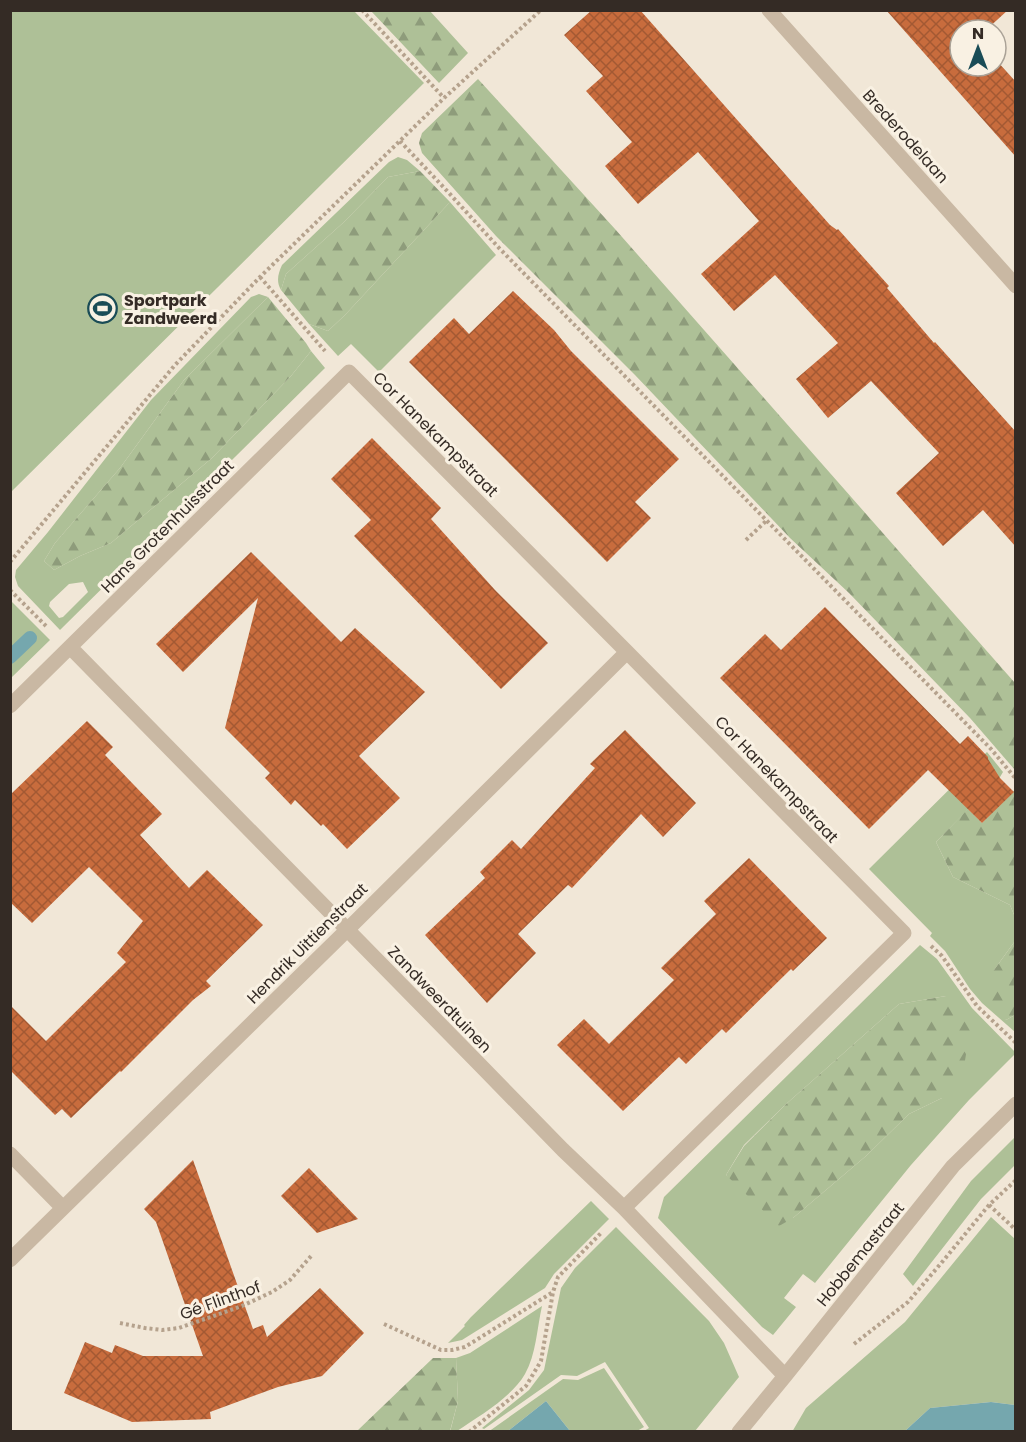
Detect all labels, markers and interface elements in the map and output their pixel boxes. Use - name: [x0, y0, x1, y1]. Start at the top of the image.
- north arrow: [948, 18, 1008, 78]
- text: N: [972, 22, 984, 45]
- street label: Brederodelaan: [857, 84, 954, 188]
- place label: Sportpark Zandweerd: [124, 289, 217, 330]
- sports icon: Sportpark Zandweerd: [87, 293, 119, 325]
- street label: Cor Hanekampstraat: [368, 367, 504, 502]
- street label: Hans Grotenhuisstraat: [96, 455, 239, 598]
- street label: Cor Hanekampstraat: [710, 711, 844, 848]
- street label: Hendrik Uittienstraat: [242, 878, 373, 1009]
- street label: Zandweerdtuinen: [383, 941, 497, 1058]
- street label: Hobbemastraat: [811, 1197, 910, 1311]
- street label: Gé Flinthof: [177, 1275, 264, 1326]

